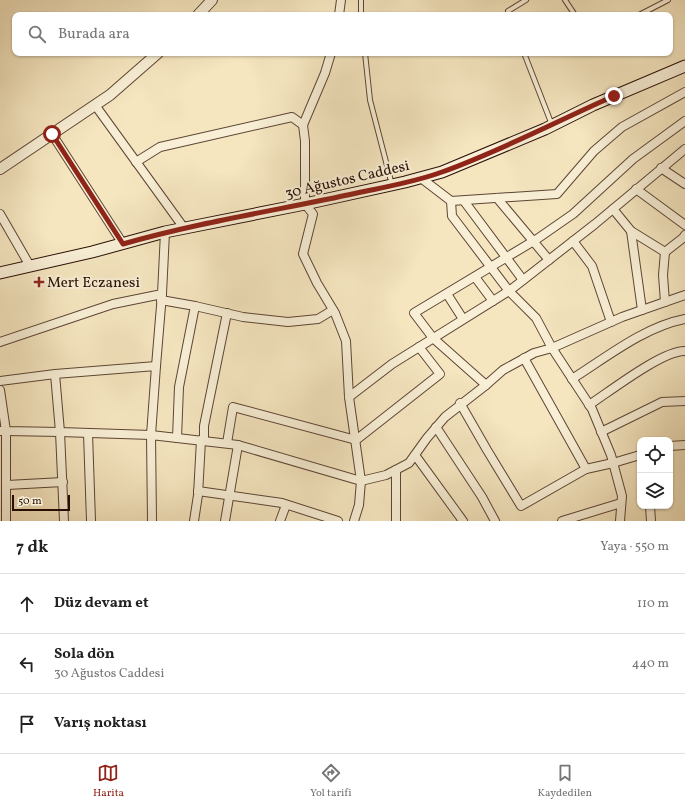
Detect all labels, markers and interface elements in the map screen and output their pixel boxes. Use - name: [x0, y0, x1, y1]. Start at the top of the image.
- search box: [12, 12, 673, 56]
- icon: search: [26, 23, 48, 45]
- text: Burada ara: [58, 24, 130, 45]
- route end: [605, 87, 623, 105]
- route start: [43, 125, 61, 143]
- street label: 30 Ağustos Caddesi: [283, 156, 412, 205]
- place label: Mert Eczanesi: [47, 273, 140, 294]
- marker: Mert Eczanesi: [34, 277, 44, 287]
- map controls: [637, 437, 673, 509]
- button: locate: [637, 437, 673, 473]
- button: layers: [637, 473, 673, 509]
- scale bar: [12, 493, 70, 512]
- text: 50 m: [18, 494, 42, 509]
- text: 7 dk: [16, 536, 48, 559]
- text: Yaya · 550 m: [600, 538, 669, 556]
- icon: ahead: [16, 593, 38, 615]
- text: Düz devam et: [54, 593, 149, 614]
- text: 110 m: [637, 595, 669, 613]
- text: Sola dön: [54, 644, 115, 665]
- icon: left: [16, 653, 38, 675]
- text: 440 m: [632, 655, 669, 673]
- text: 30 Ağustos Caddesi: [54, 665, 164, 683]
- icon: arrive: [16, 713, 38, 735]
- text: Varış noktası: [54, 713, 147, 734]
- tab: Harita: [93, 762, 124, 801]
- tab: Yol tarifi: [310, 762, 352, 801]
- tab: Kaydedilen: [538, 762, 592, 801]

